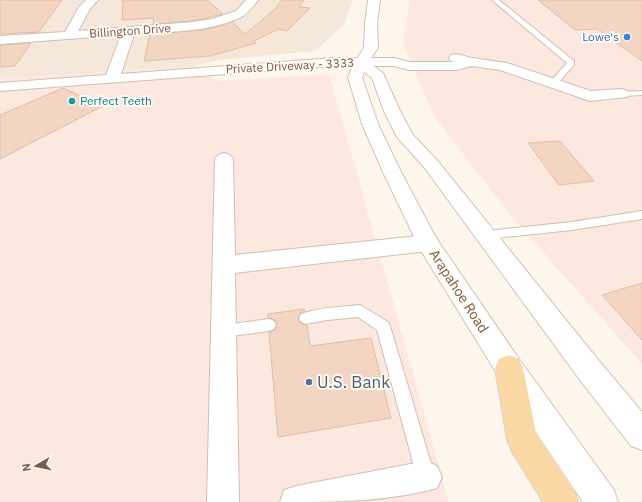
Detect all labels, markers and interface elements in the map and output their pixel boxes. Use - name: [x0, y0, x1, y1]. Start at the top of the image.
- street label: Billington Drive: [89, 20, 172, 41]
- place label: Lowe's: [582, 29, 619, 44]
- marker: Lowe's: [622, 32, 632, 42]
- street label: Private Driveway - 3333: [225, 55, 355, 76]
- place label: Perfect Teeth: [80, 93, 152, 108]
- marker: Perfect Teeth: [67, 96, 77, 106]
- street label: Arapahoe Road: [425, 246, 493, 336]
- place label: U.S. Bank: [317, 371, 390, 393]
- marker: U.S. Bank: [304, 377, 314, 387]
- north arrow: [16, 446, 56, 486]
- text: N: [19, 463, 34, 473]

